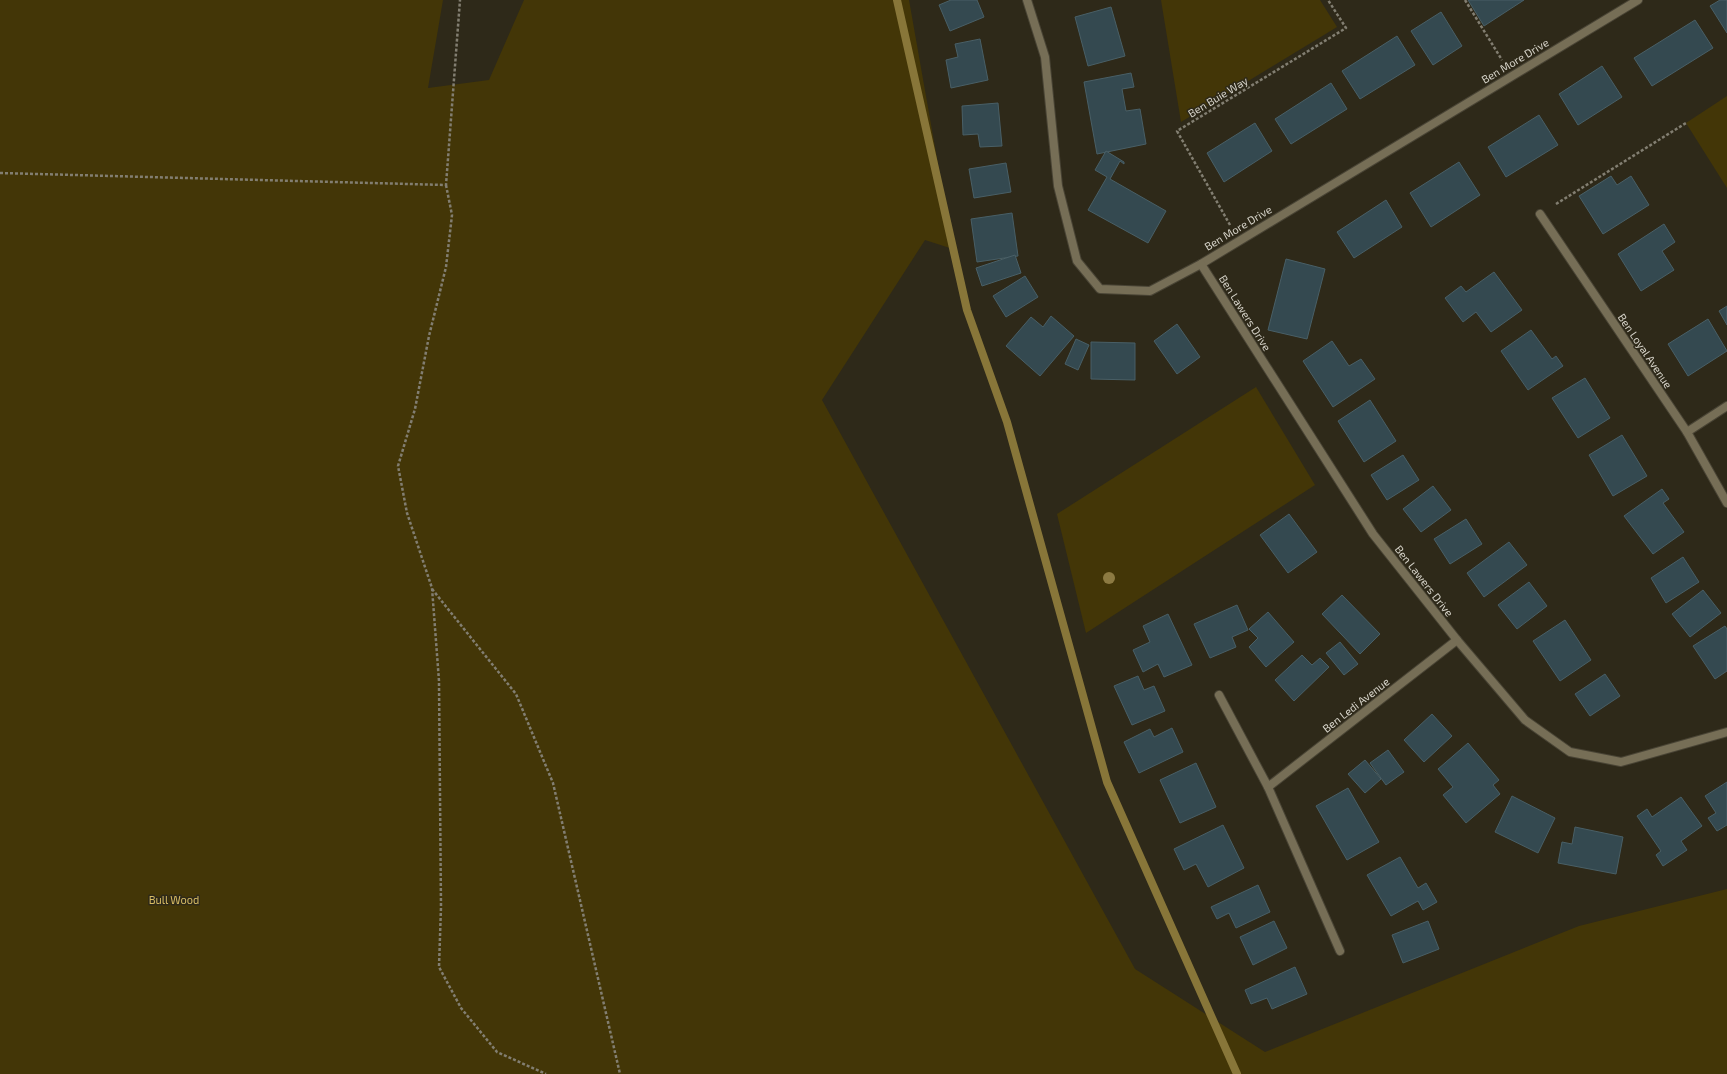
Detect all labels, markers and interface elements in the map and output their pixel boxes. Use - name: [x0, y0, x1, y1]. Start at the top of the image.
- street label: Ben More Drive: [1479, 35, 1551, 86]
- street label: Ben Buie Way: [1185, 73, 1250, 120]
- street label: Ben More Drive: [1202, 202, 1274, 253]
- street label: Ben Lawers Drive: [1217, 272, 1274, 353]
- street label: Ben Loyal Avenue: [1616, 311, 1675, 391]
- street label: Ben Lawers Drive: [1393, 542, 1456, 619]
- street label: Ben Ledi Avenue: [1320, 674, 1392, 735]
- park label: Bull Wood: [149, 893, 199, 906]

